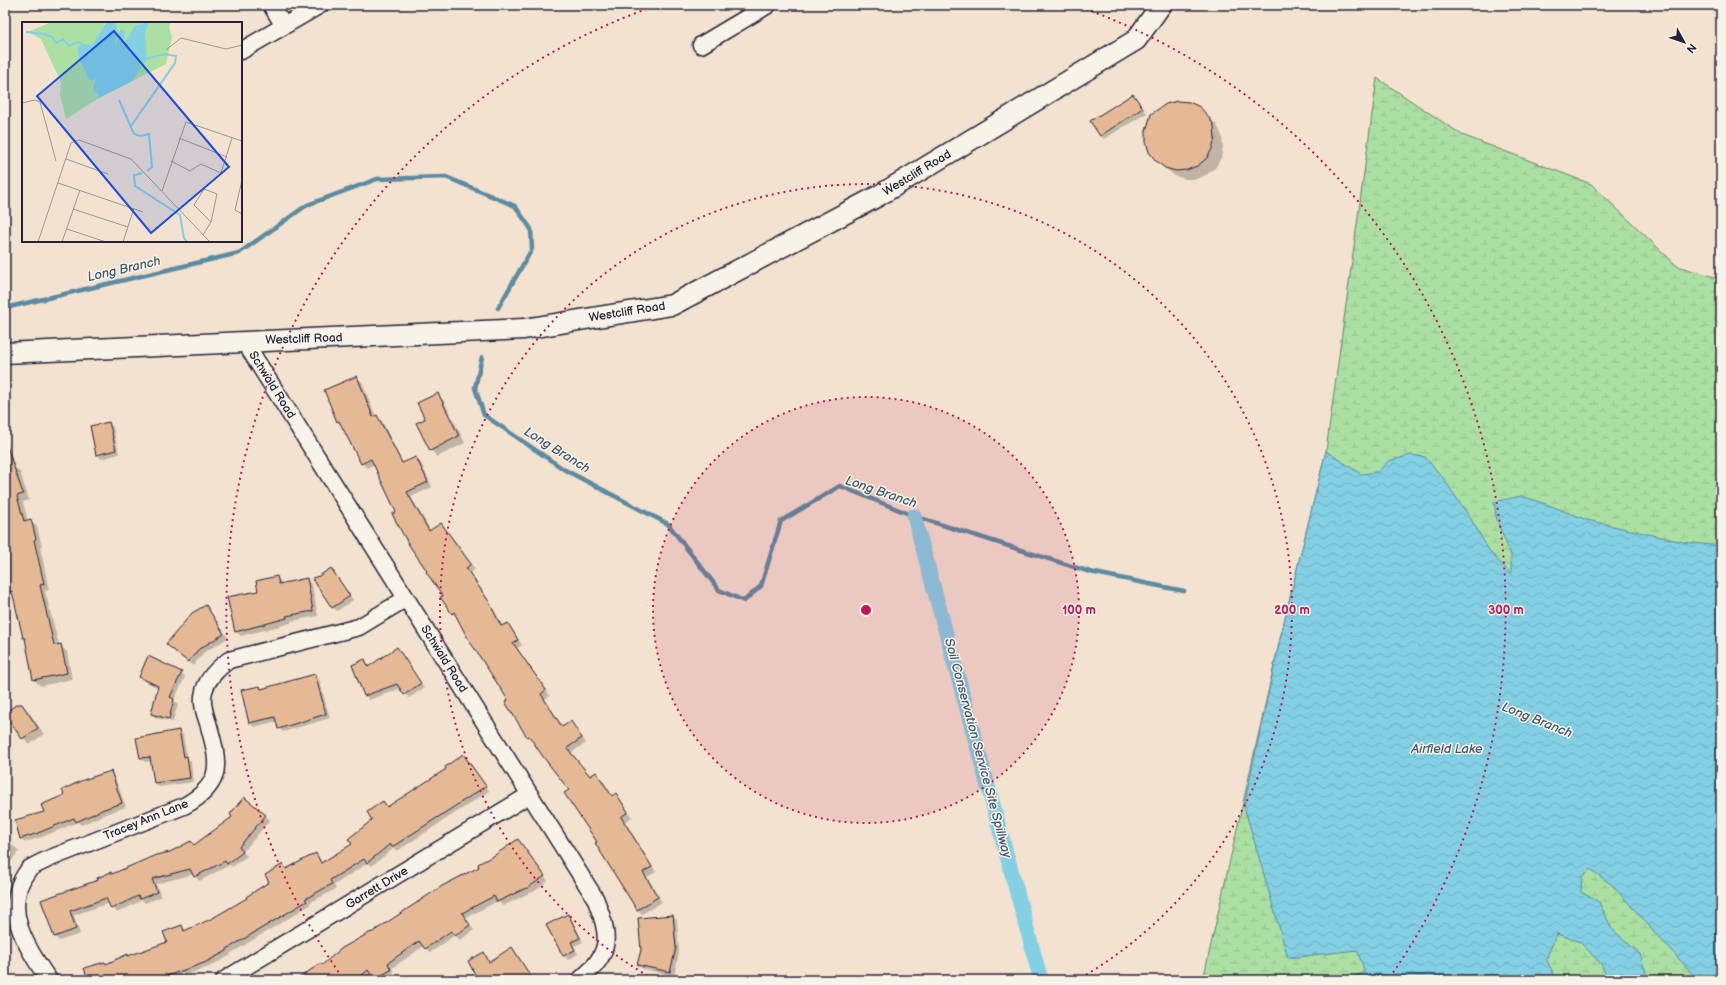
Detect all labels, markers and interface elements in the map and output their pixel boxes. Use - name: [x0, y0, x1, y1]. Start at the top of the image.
- inset map: [22, 22, 242, 242]
- north arrow: [1664, 22, 1704, 62]
- text: N: [1684, 41, 1699, 55]
- street label: Westcliff Road: [880, 147, 954, 199]
- water label: Long Branch: [86, 253, 162, 285]
- street label: Westcliff Road: [588, 299, 666, 325]
- street label: Westcliff Road: [265, 330, 343, 348]
- street label: Schwald Road: [245, 349, 299, 422]
- water label: Long Branch: [521, 423, 593, 477]
- water label: Long Branch: [843, 472, 919, 512]
- centre of rings: [859, 603, 873, 617]
- text: 100 m: [1062, 603, 1096, 618]
- text: 200 m: [1274, 603, 1310, 618]
- text: 300 m: [1488, 603, 1524, 618]
- street label: Schwald Road: [417, 623, 471, 696]
- water label: Soil Conservation Service Site Spillway: [941, 636, 1015, 861]
- water label: Long Branch: [1499, 699, 1575, 741]
- water label: Airfield Lake: [1410, 741, 1483, 757]
- street label: Tracey Ann Lane: [101, 796, 191, 844]
- street label: Garrett Drive: [343, 864, 411, 912]

